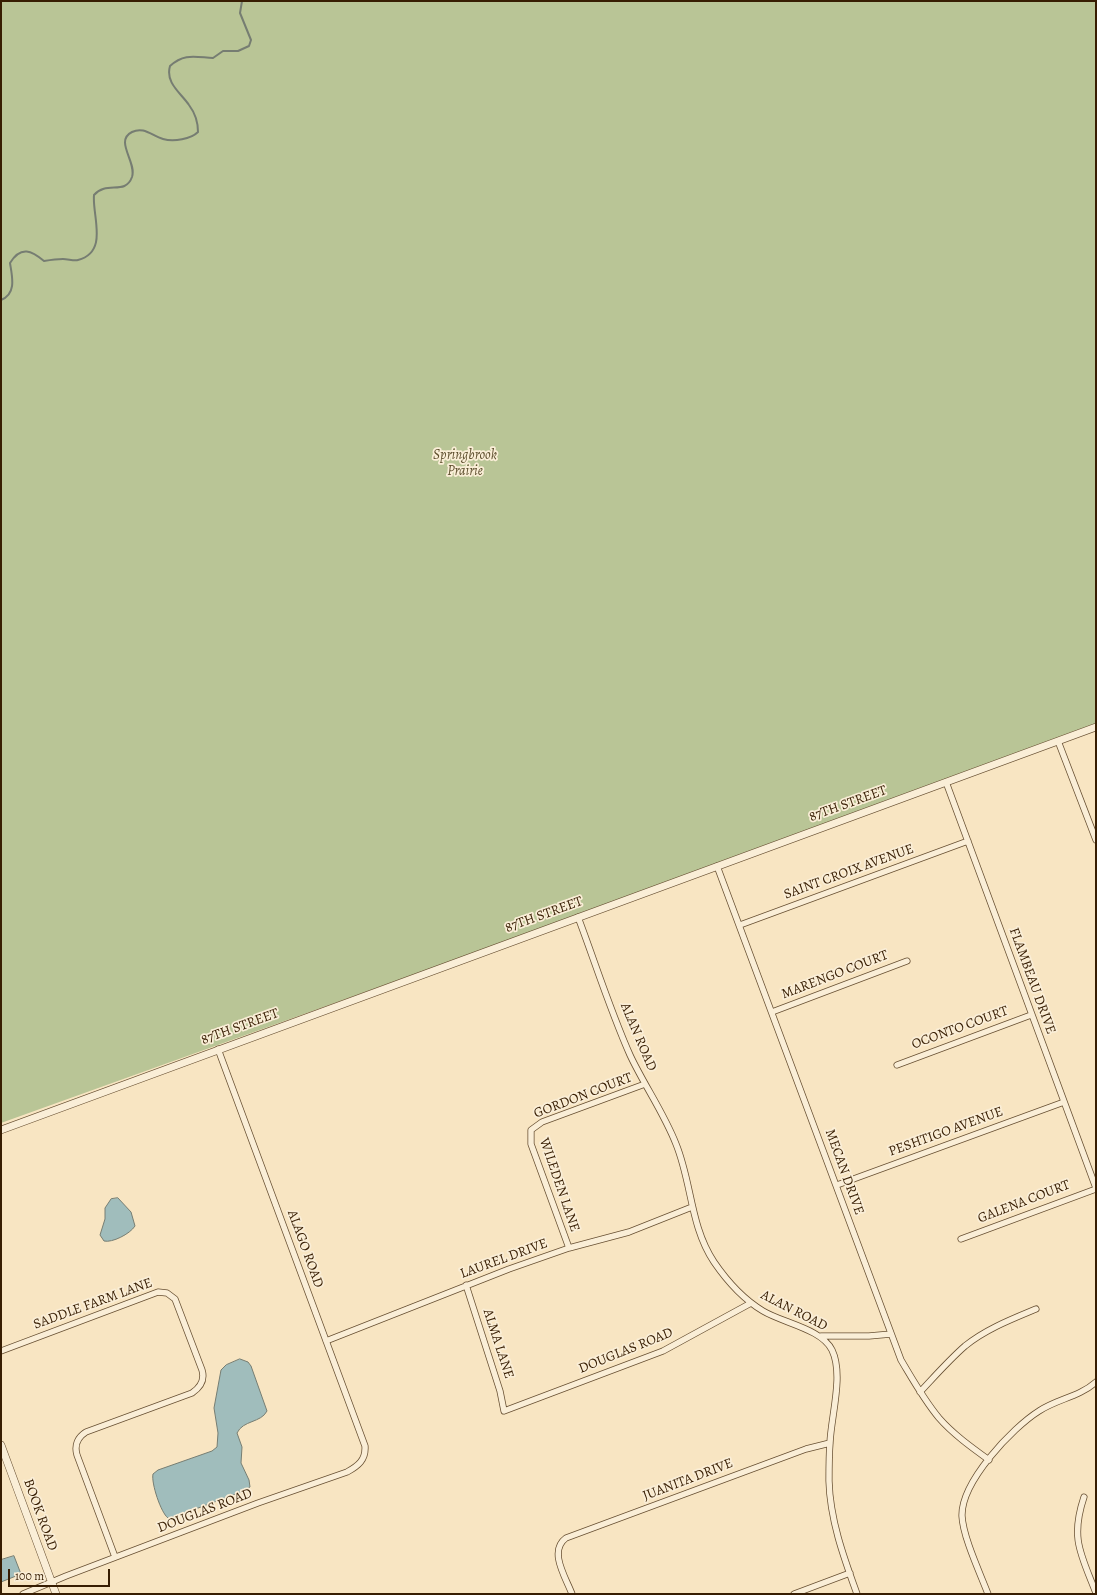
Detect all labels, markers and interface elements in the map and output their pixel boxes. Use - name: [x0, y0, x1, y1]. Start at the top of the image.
- park label: Springbrook Prairie: [433, 448, 497, 480]
- street label: 87TH STREET: [807, 782, 889, 826]
- street label: SAINT CROIX AVENUE: [782, 841, 916, 903]
- street label: 87TH STREET: [503, 893, 585, 937]
- street label: FLAMBEAU DRIVE: [1005, 926, 1059, 1036]
- street label: MARENGO COURT: [779, 947, 891, 1003]
- street label: ALAN ROAD: [616, 1000, 660, 1074]
- street label: OCONTO COURT: [909, 1003, 1011, 1053]
- street label: 87TH STREET: [199, 1005, 281, 1049]
- street label: GORDON COURT: [531, 1070, 635, 1122]
- street label: PESHTIGO AVENUE: [887, 1104, 1005, 1160]
- street label: MECAN DRIVE: [821, 1127, 867, 1217]
- street label: WILEDEN LANE: [535, 1136, 583, 1234]
- street label: GALENA COURT: [975, 1177, 1073, 1227]
- street label: ALAGO ROAD: [283, 1208, 327, 1290]
- street label: LAUREL DRIVE: [458, 1235, 550, 1283]
- street label: SADDLE FARM LANE: [31, 1275, 155, 1333]
- street label: ALAN ROAD: [758, 1287, 830, 1335]
- street label: ALMA LANE: [479, 1307, 517, 1381]
- street label: DOUGLAS ROAD: [576, 1324, 676, 1378]
- street label: JUANITA DRIVE: [640, 1455, 736, 1505]
- street label: BOOK ROAD: [19, 1477, 61, 1553]
- street label: DOUGLAS ROAD: [155, 1485, 255, 1537]
- scale bar: [10, 1561, 112, 1587]
- text: 100 m: [15, 1568, 44, 1584]

